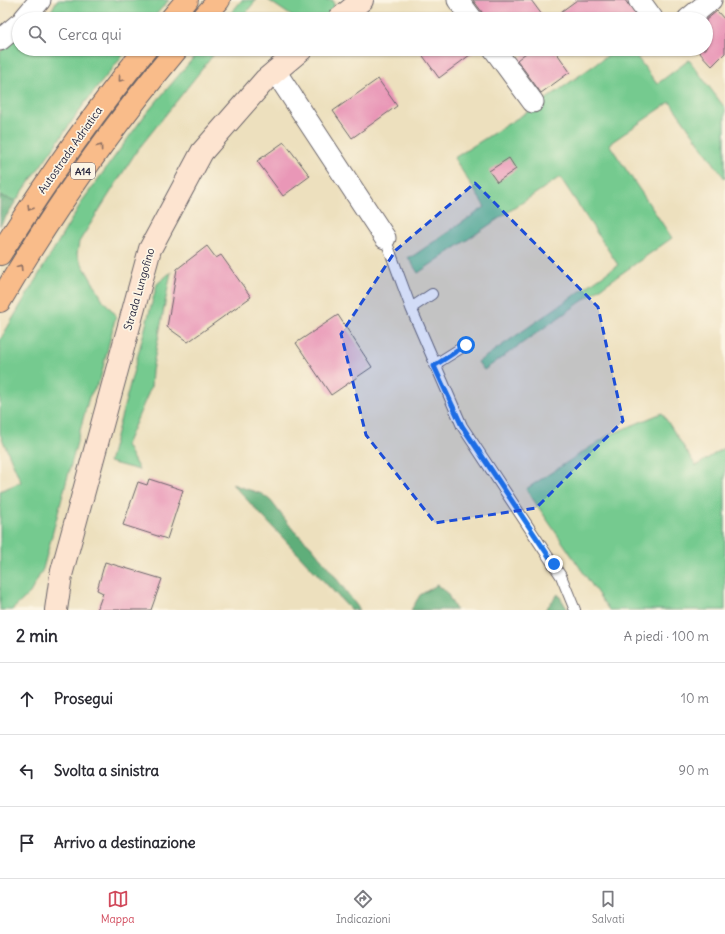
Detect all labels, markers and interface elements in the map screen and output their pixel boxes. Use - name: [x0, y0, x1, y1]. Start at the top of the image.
- search box: [12, 12, 713, 56]
- icon: search: [26, 23, 48, 45]
- text: Cerca qui: [58, 25, 122, 44]
- one-way arrow: [119, 74, 126, 82]
- street label: Autostrada Adriatica: [35, 104, 105, 196]
- one-way arrow: [95, 145, 102, 152]
- road number: A14: [71, 163, 95, 179]
- one-way arrow: [27, 204, 34, 211]
- street label: Strada Lungofino: [121, 246, 157, 332]
- one-way arrow: [15, 264, 23, 271]
- route start: [457, 336, 475, 354]
- route end: [545, 555, 563, 573]
- text: 2 min: [16, 625, 58, 647]
- text: A piedi · 100 m: [624, 628, 709, 645]
- icon: ahead: [16, 688, 38, 710]
- text: Prosegui: [54, 689, 113, 708]
- text: 10 m: [681, 690, 709, 707]
- icon: left: [16, 760, 38, 782]
- text: Svolta a sinistra: [54, 761, 159, 780]
- text: 90 m: [678, 762, 709, 779]
- icon: arrive: [16, 832, 38, 854]
- text: Arrivo a destinazione: [54, 833, 196, 852]
- tab: Mappa: [101, 888, 135, 926]
- tab: Indicazioni: [336, 888, 390, 926]
- tab: Salvati: [592, 888, 624, 926]

